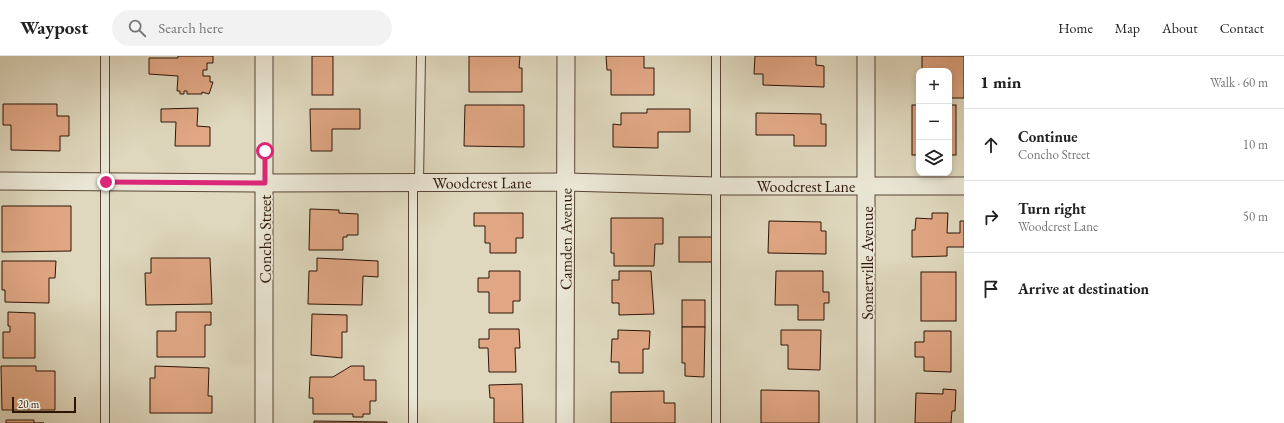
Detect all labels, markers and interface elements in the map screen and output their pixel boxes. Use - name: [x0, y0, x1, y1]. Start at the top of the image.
- search box: [112, 10, 392, 46]
- text: Waypost: [20, 15, 88, 40]
- icon: search: [126, 17, 148, 39]
- text: Search here: [158, 18, 223, 37]
- text: Home: [1058, 19, 1093, 37]
- text: Map: [1115, 19, 1140, 37]
- text: About: [1162, 19, 1198, 37]
- text: Contact: [1220, 19, 1264, 37]
- map controls: [916, 68, 952, 176]
- button: +: [916, 68, 952, 104]
- text: 1 min: [980, 71, 1021, 93]
- text: Walk · 60 m: [1210, 74, 1268, 91]
- button: −: [916, 104, 952, 140]
- text: Continue: [1018, 127, 1078, 146]
- icon: ahead: [980, 134, 1002, 156]
- text: 10 m: [1243, 136, 1268, 153]
- button: layers: [916, 140, 952, 176]
- route start: [256, 142, 274, 160]
- text: Concho Street: [1018, 146, 1090, 163]
- street label: Woodcrest Lane: [433, 172, 531, 193]
- route end: [97, 173, 115, 191]
- street label: Woodcrest Lane: [757, 176, 855, 197]
- street label: Camden Avenue: [555, 188, 576, 290]
- street label: Concho Street: [255, 195, 276, 283]
- text: Turn right: [1018, 199, 1086, 218]
- street label: Somerville Avenue: [857, 206, 878, 320]
- icon: right: [980, 206, 1002, 228]
- text: 50 m: [1243, 208, 1268, 225]
- text: Woodcrest Lane: [1018, 218, 1098, 235]
- icon: arrive: [980, 278, 1002, 300]
- text: Arrive at destination: [1018, 279, 1149, 298]
- scale bar: [12, 395, 76, 414]
- text: 20 m: [18, 397, 39, 411]

